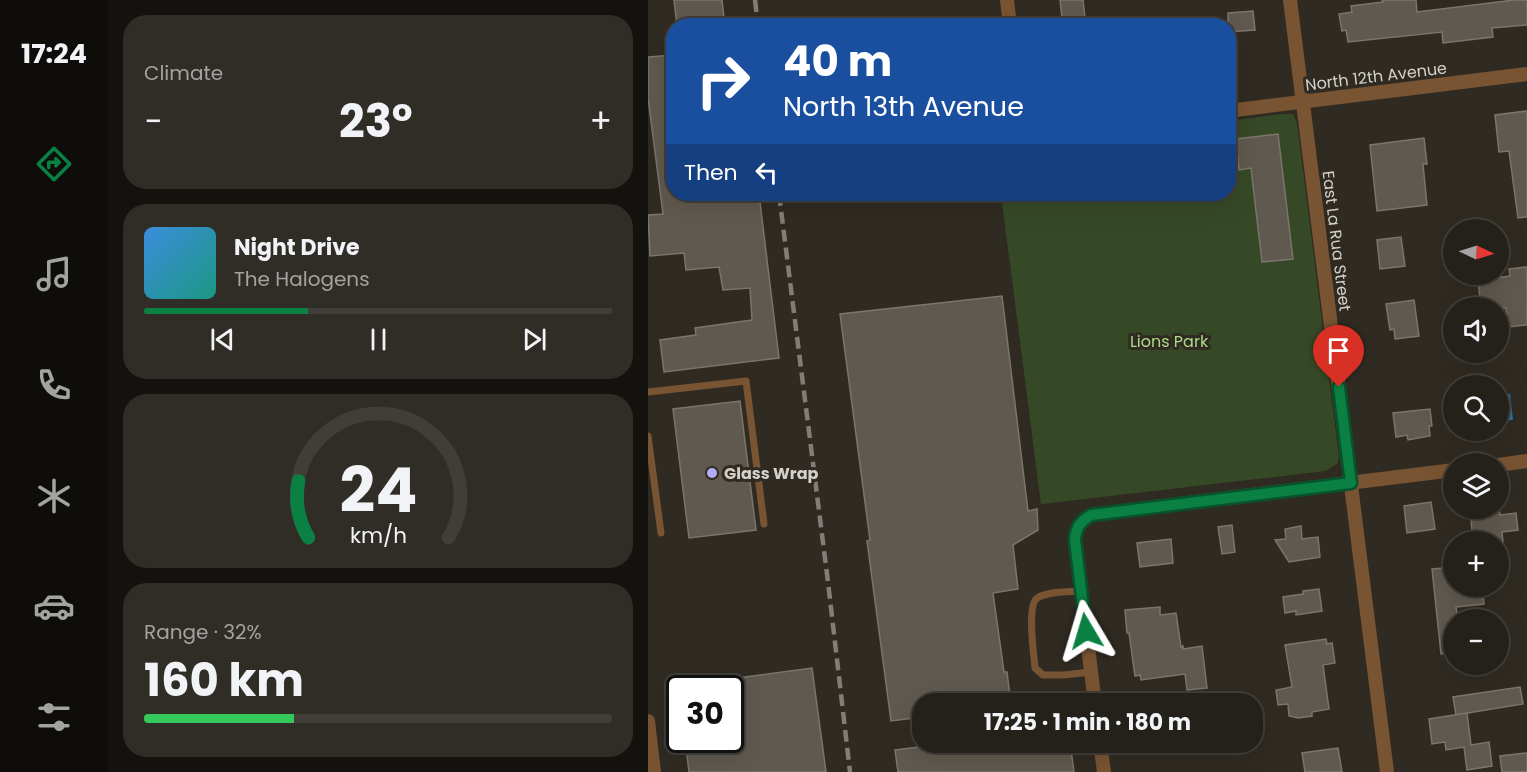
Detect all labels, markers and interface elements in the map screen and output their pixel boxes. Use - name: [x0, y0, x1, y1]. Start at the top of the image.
- text: 40 m: [783, 32, 892, 91]
- text: 17:24: [21, 35, 87, 72]
- icon: right: [684, 42, 762, 120]
- street label: North 12th Avenue: [1304, 56, 1448, 97]
- text: Climate: [144, 59, 223, 87]
- text: North 13th Avenue: [783, 88, 1024, 125]
- text: 23°: [339, 90, 413, 153]
- text: −: [144, 98, 162, 145]
- text: +: [589, 98, 612, 145]
- icon: directions: [33, 143, 75, 185]
- icon: left: [750, 156, 783, 189]
- text: Then: [684, 157, 738, 188]
- street label: East La Rua Street: [1316, 169, 1357, 313]
- north arrow: [1443, 219, 1509, 285]
- map controls: [1443, 219, 1509, 675]
- text: Night Drive: [234, 232, 360, 263]
- icon: music: [33, 253, 75, 295]
- text: The Halogens: [234, 265, 370, 293]
- button: sound: [1443, 297, 1509, 363]
- icon: previous: [206, 323, 239, 356]
- icon: pause: [362, 323, 395, 356]
- icon: next: [518, 323, 551, 356]
- pin: [1313, 325, 1364, 387]
- park label: Lions Park: [1130, 330, 1209, 353]
- icon: arrive: [1322, 334, 1355, 367]
- icon: phone: [33, 364, 75, 406]
- button: search: [1443, 375, 1509, 441]
- text: 24: [339, 446, 417, 534]
- button: layers: [1443, 453, 1509, 519]
- place label: Glass Wrap: [724, 462, 819, 485]
- marker: Glass Wrap: [705, 466, 719, 480]
- icon: climate: [33, 475, 75, 517]
- text: km/h: [349, 520, 407, 551]
- button: +: [1443, 531, 1509, 597]
- icon: car: [33, 585, 75, 627]
- position arrow: [1054, 599, 1118, 663]
- button: −: [1443, 609, 1509, 675]
- text: Range · 32%: [144, 618, 262, 646]
- text: 160 km: [144, 649, 304, 712]
- speed limit sign: 30: [666, 675, 744, 753]
- icon: filters: [33, 696, 75, 738]
- text: 17:25 · 1 min · 180 m: [984, 707, 1191, 738]

